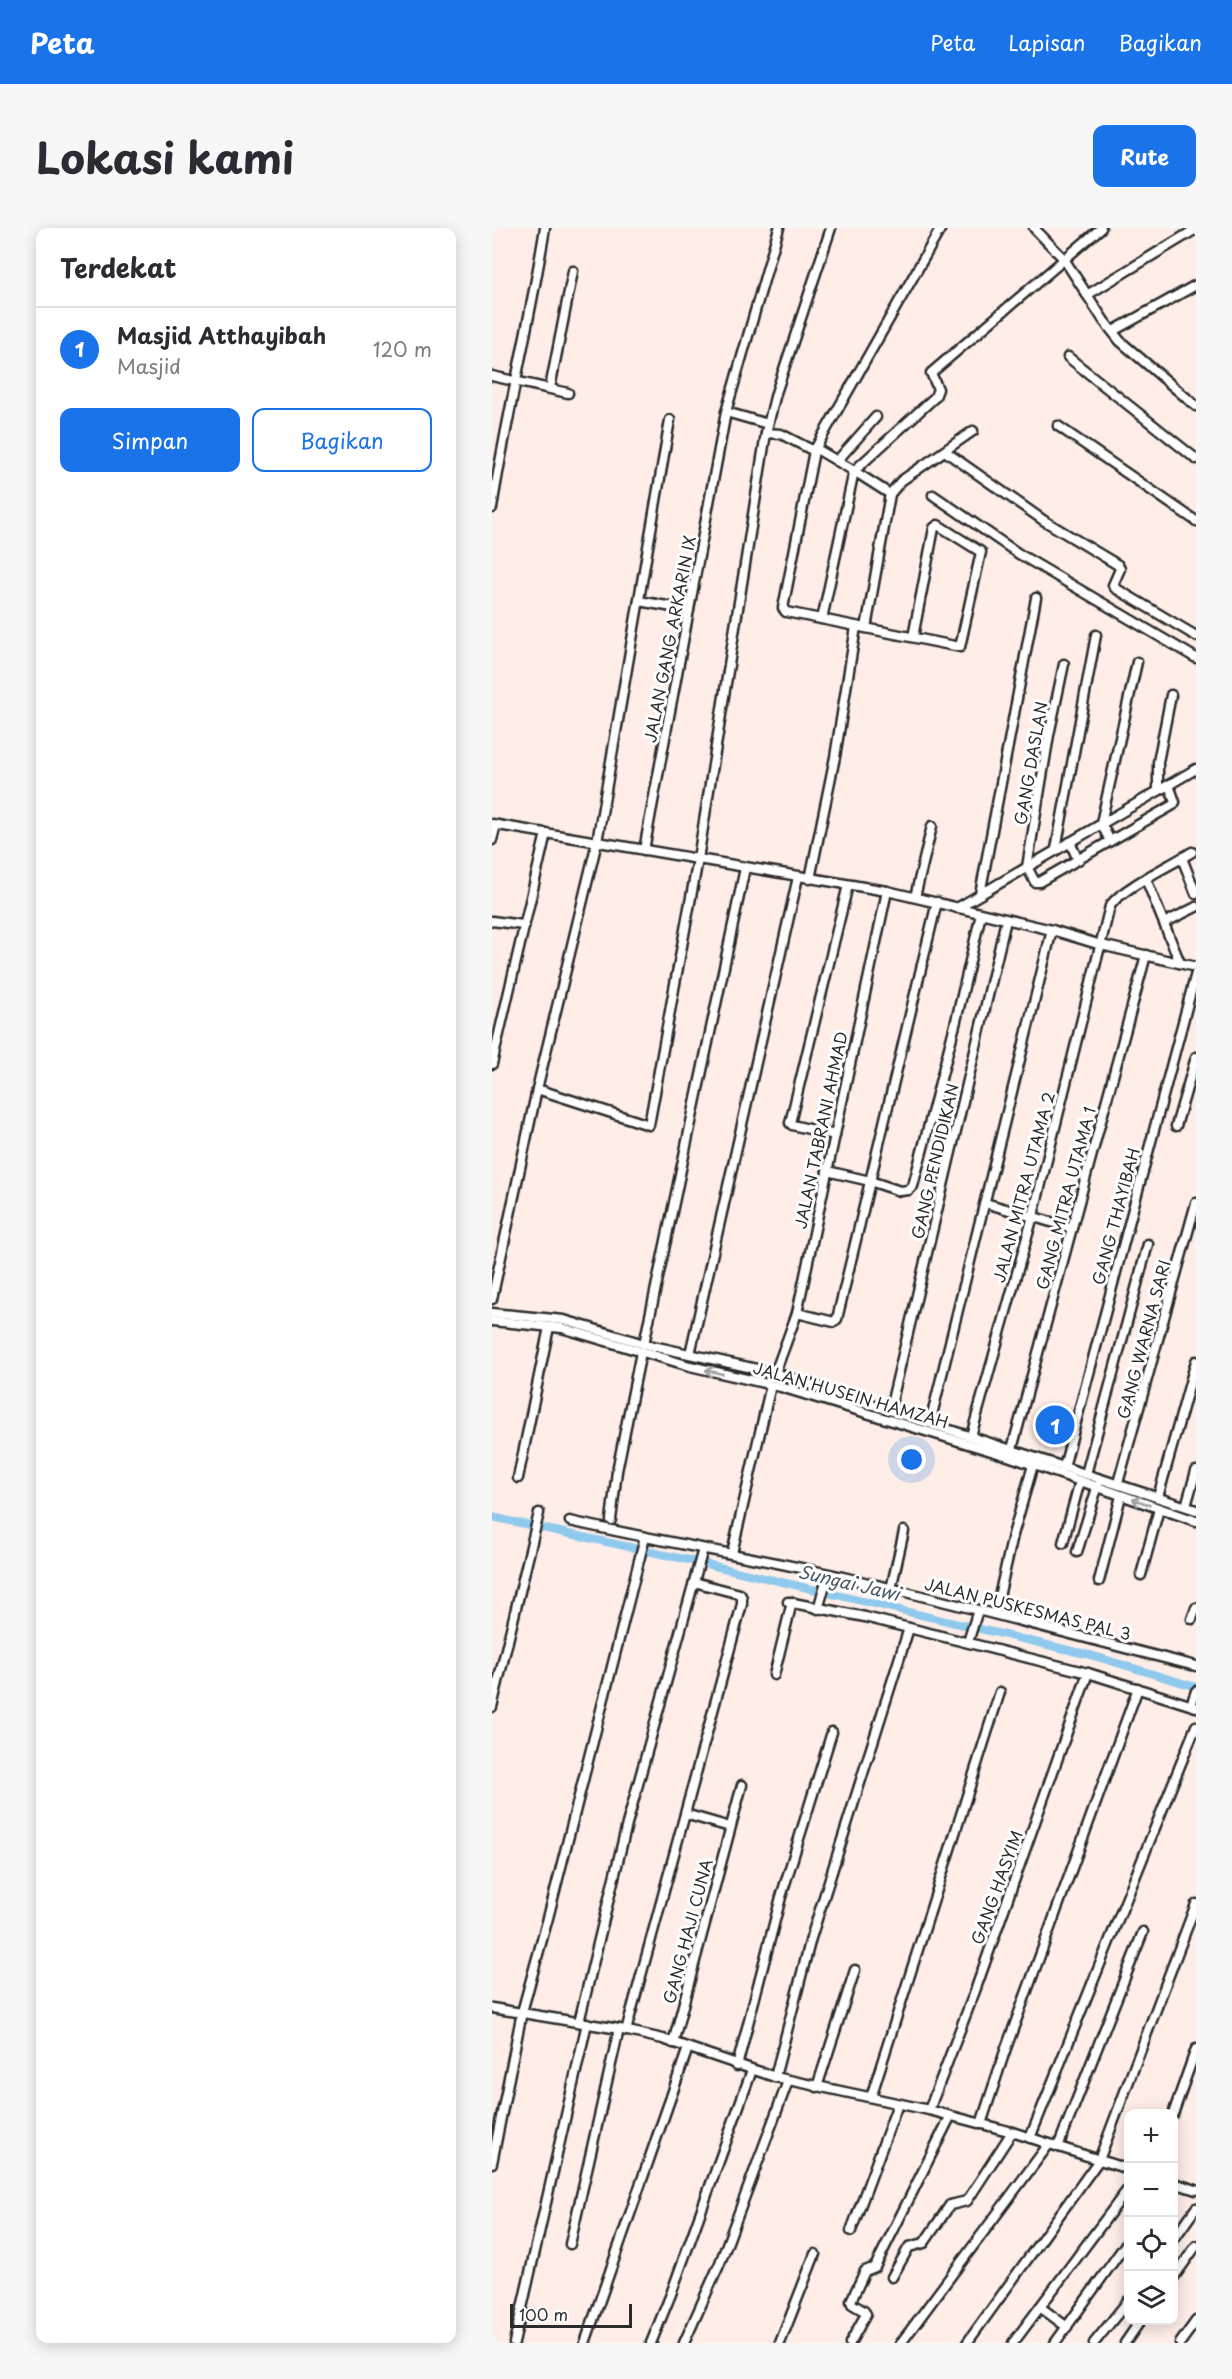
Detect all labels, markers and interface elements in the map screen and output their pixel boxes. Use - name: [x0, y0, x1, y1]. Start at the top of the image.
- text: Peta: [30, 21, 95, 64]
- text: Peta: [930, 26, 975, 58]
- text: Lapisan: [1008, 26, 1086, 58]
- text: Bagikan: [1119, 26, 1202, 58]
- text: Lokasi kami: [36, 125, 294, 188]
- button: Rute: [1093, 125, 1196, 187]
- text: Terdekat: [60, 248, 177, 287]
- text: Masjid Atthayibah: [117, 318, 326, 351]
- text: 1: [75, 334, 84, 364]
- text: 120 m: [373, 334, 432, 364]
- text: Masjid: [117, 351, 181, 381]
- button: Simpan: [60, 408, 240, 472]
- button: Bagikan: [252, 408, 432, 472]
- street label: JALAN GANG ARKARIN IX: [637, 533, 701, 744]
- street label: GANG DASLAN: [1007, 699, 1053, 827]
- street label: JALAN TABRANI AHMAD: [787, 1029, 853, 1231]
- street label: GANG PENDIDIKAN: [904, 1081, 964, 1241]
- street label: JALAN MITRA UTAMA 2: [986, 1089, 1060, 1285]
- street label: GANG MITRA UTAMA 1: [1029, 1104, 1101, 1292]
- street label: GANG THAYIBAH: [1085, 1145, 1145, 1287]
- street label: GANG WARNA SARI: [1110, 1257, 1176, 1421]
- street label: JALAN HUSEIN HAMZAH: [751, 1355, 951, 1433]
- one-way arrow: [704, 1365, 723, 1377]
- pin: 1: [1036, 1402, 1074, 1448]
- your location: [897, 1445, 926, 1474]
- one-way arrow: [1132, 1496, 1151, 1507]
- water label: Sungai Jawi: [796, 1557, 905, 1607]
- street label: JALAN PUSKESMAS PAL 3: [922, 1571, 1134, 1645]
- street label: GANG HASYIM: [964, 1827, 1028, 1947]
- street label: GANG HAJI CUNA: [656, 1856, 718, 2006]
- map controls: [1124, 2109, 1178, 2325]
- button: +: [1124, 2109, 1178, 2163]
- button: −: [1124, 2163, 1178, 2217]
- button: locate: [1124, 2217, 1178, 2271]
- button: layers: [1124, 2271, 1178, 2325]
- scale bar: [510, 2301, 632, 2328]
- text: 100 m: [519, 2302, 568, 2326]

